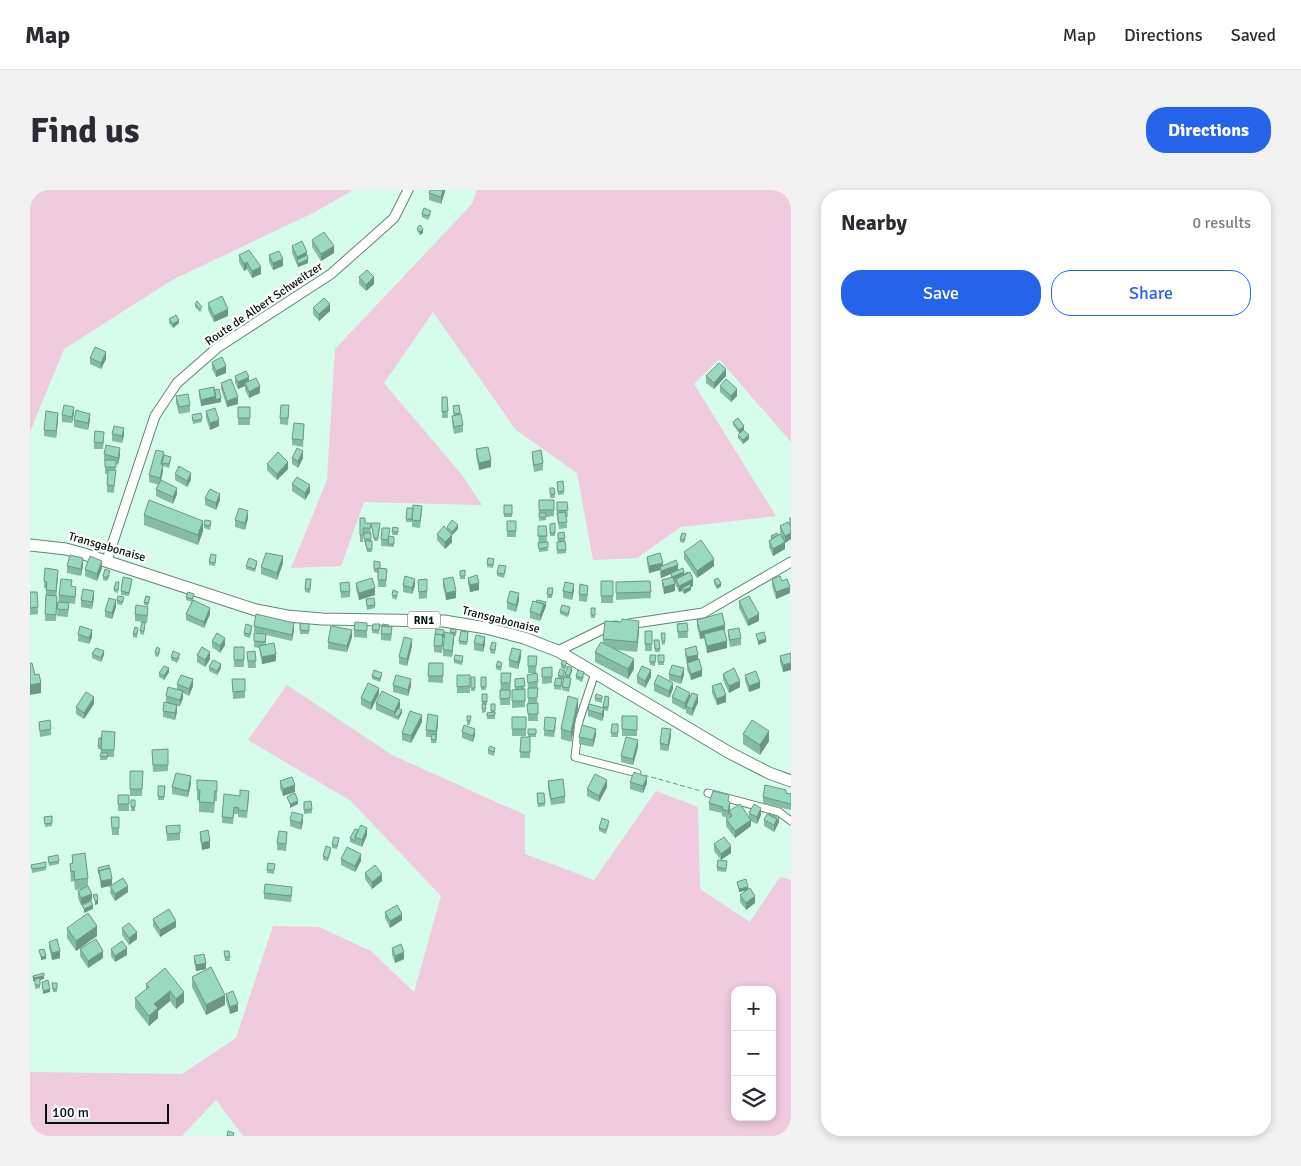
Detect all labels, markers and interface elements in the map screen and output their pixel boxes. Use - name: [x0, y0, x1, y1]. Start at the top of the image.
- text: Map: [25, 20, 70, 50]
- text: Map: [1063, 24, 1096, 46]
- text: Directions: [1124, 24, 1203, 46]
- text: Saved: [1231, 24, 1276, 46]
- button: Directions: [1146, 107, 1271, 153]
- text: Find us: [30, 109, 140, 152]
- text: Nearby: [841, 210, 907, 236]
- text: 0 results: [1192, 213, 1251, 233]
- street label: Route de Albert Schweitzer: [202, 259, 326, 349]
- button: Save: [841, 270, 1041, 316]
- button: Share: [1051, 270, 1251, 316]
- street label: Transgabonaise: [67, 529, 147, 565]
- street label: Transgabonaise: [461, 603, 541, 637]
- road number: RN1: [408, 612, 440, 628]
- map controls: [731, 986, 776, 1121]
- button: +: [731, 986, 776, 1031]
- button: −: [731, 1031, 776, 1076]
- button: layers: [731, 1076, 776, 1121]
- scale bar: [45, 1101, 169, 1124]
- text: 100 m: [52, 1104, 89, 1121]

